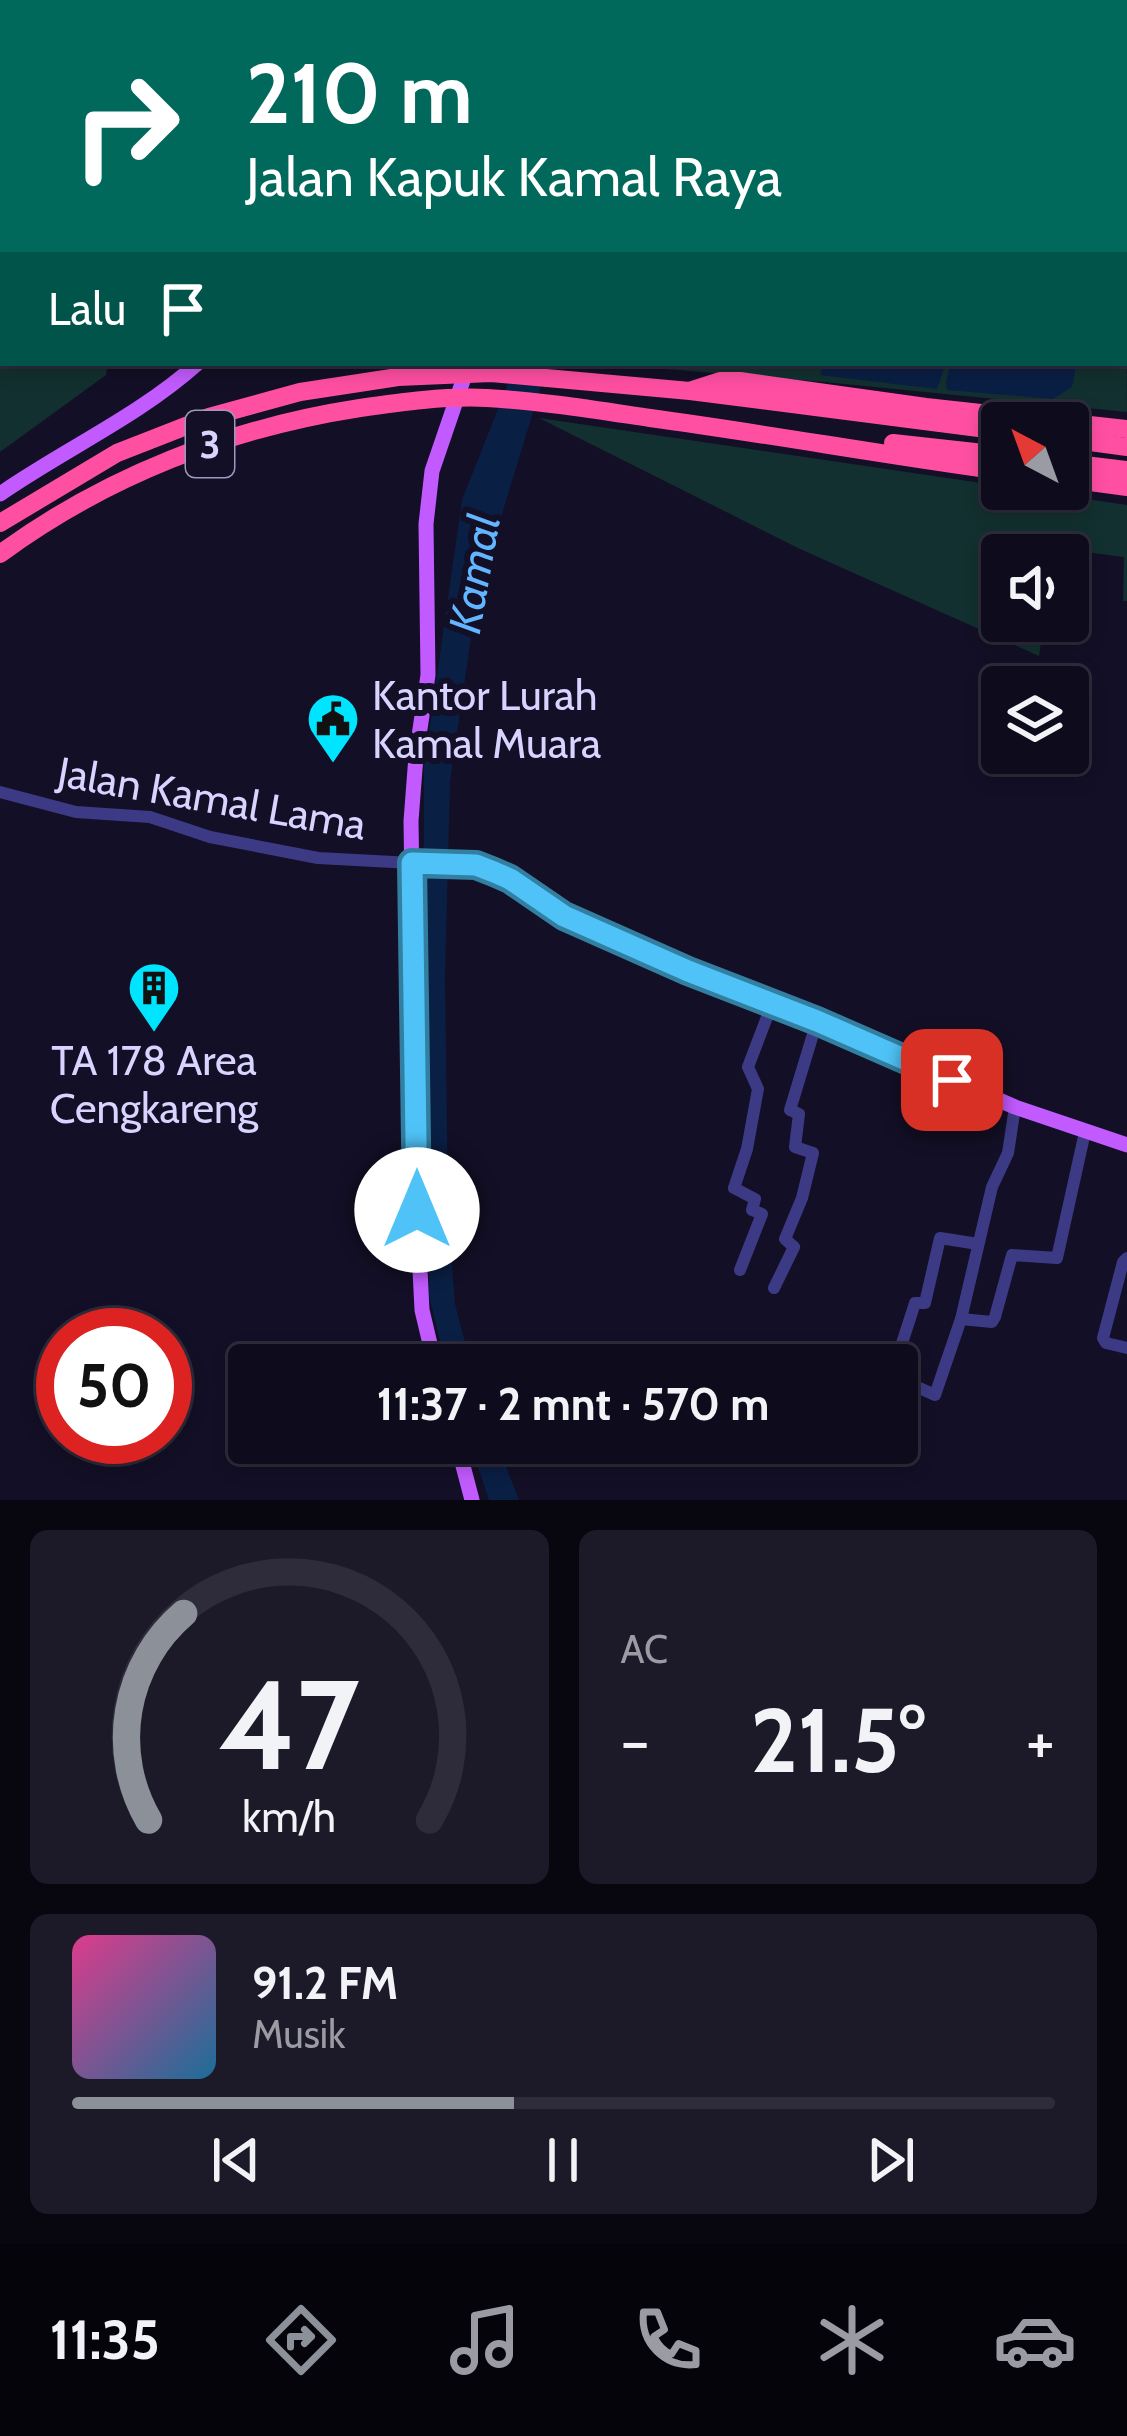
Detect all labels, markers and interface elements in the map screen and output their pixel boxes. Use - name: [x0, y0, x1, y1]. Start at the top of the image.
- text: 210 m: [246, 42, 473, 144]
- icon: right: [48, 48, 204, 204]
- text: Jalan Kapuk Kamal Raya: [246, 144, 782, 210]
- icon: arrive: [150, 276, 216, 342]
- text: Lalu: [48, 282, 126, 336]
- north arrow: [981, 402, 1089, 510]
- map controls: [981, 402, 1089, 774]
- road number: 3: [186, 411, 234, 477]
- water label: Kamal: [437, 510, 511, 637]
- button: sound: [981, 534, 1089, 642]
- button: layers: [981, 666, 1089, 774]
- place label: Kantor Lurah Kamal Muara: [372, 669, 601, 769]
- public building icon: Kantor Lurah Kamal Muara: [305, 691, 361, 765]
- street label: Jalan Kamal Lama: [53, 745, 370, 851]
- building icon: TA 178 Area Cengkareng: [126, 960, 182, 1034]
- pin: [901, 1029, 1003, 1131]
- place label: TA 178 Area Cengkareng: [50, 1034, 259, 1134]
- icon: arrive: [919, 1047, 985, 1113]
- position arrow: [354, 1147, 480, 1273]
- speed limit sign: 50: [36, 1308, 192, 1464]
- text: 11:37 · 2 mnt · 570 m: [377, 1377, 769, 1431]
- text: AC: [621, 1625, 668, 1673]
- text: 47: [219, 1649, 360, 1800]
- text: 21.5°: [750, 1685, 925, 1795]
- text: −: [621, 1700, 650, 1781]
- text: +: [1026, 1700, 1055, 1781]
- text: km/h: [242, 1791, 336, 1843]
- text: 91.2 FM: [252, 1956, 398, 2010]
- text: Musik: [252, 2010, 346, 2058]
- icon: previous: [203, 2127, 269, 2193]
- icon: pause: [530, 2127, 596, 2193]
- icon: next: [858, 2127, 924, 2193]
- icon: directions: [259, 2298, 343, 2382]
- icon: music: [443, 2298, 527, 2382]
- icon: phone: [626, 2298, 710, 2382]
- icon: climate: [810, 2298, 894, 2382]
- icon: car: [993, 2298, 1077, 2382]
- text: 11:35: [50, 2307, 160, 2373]

